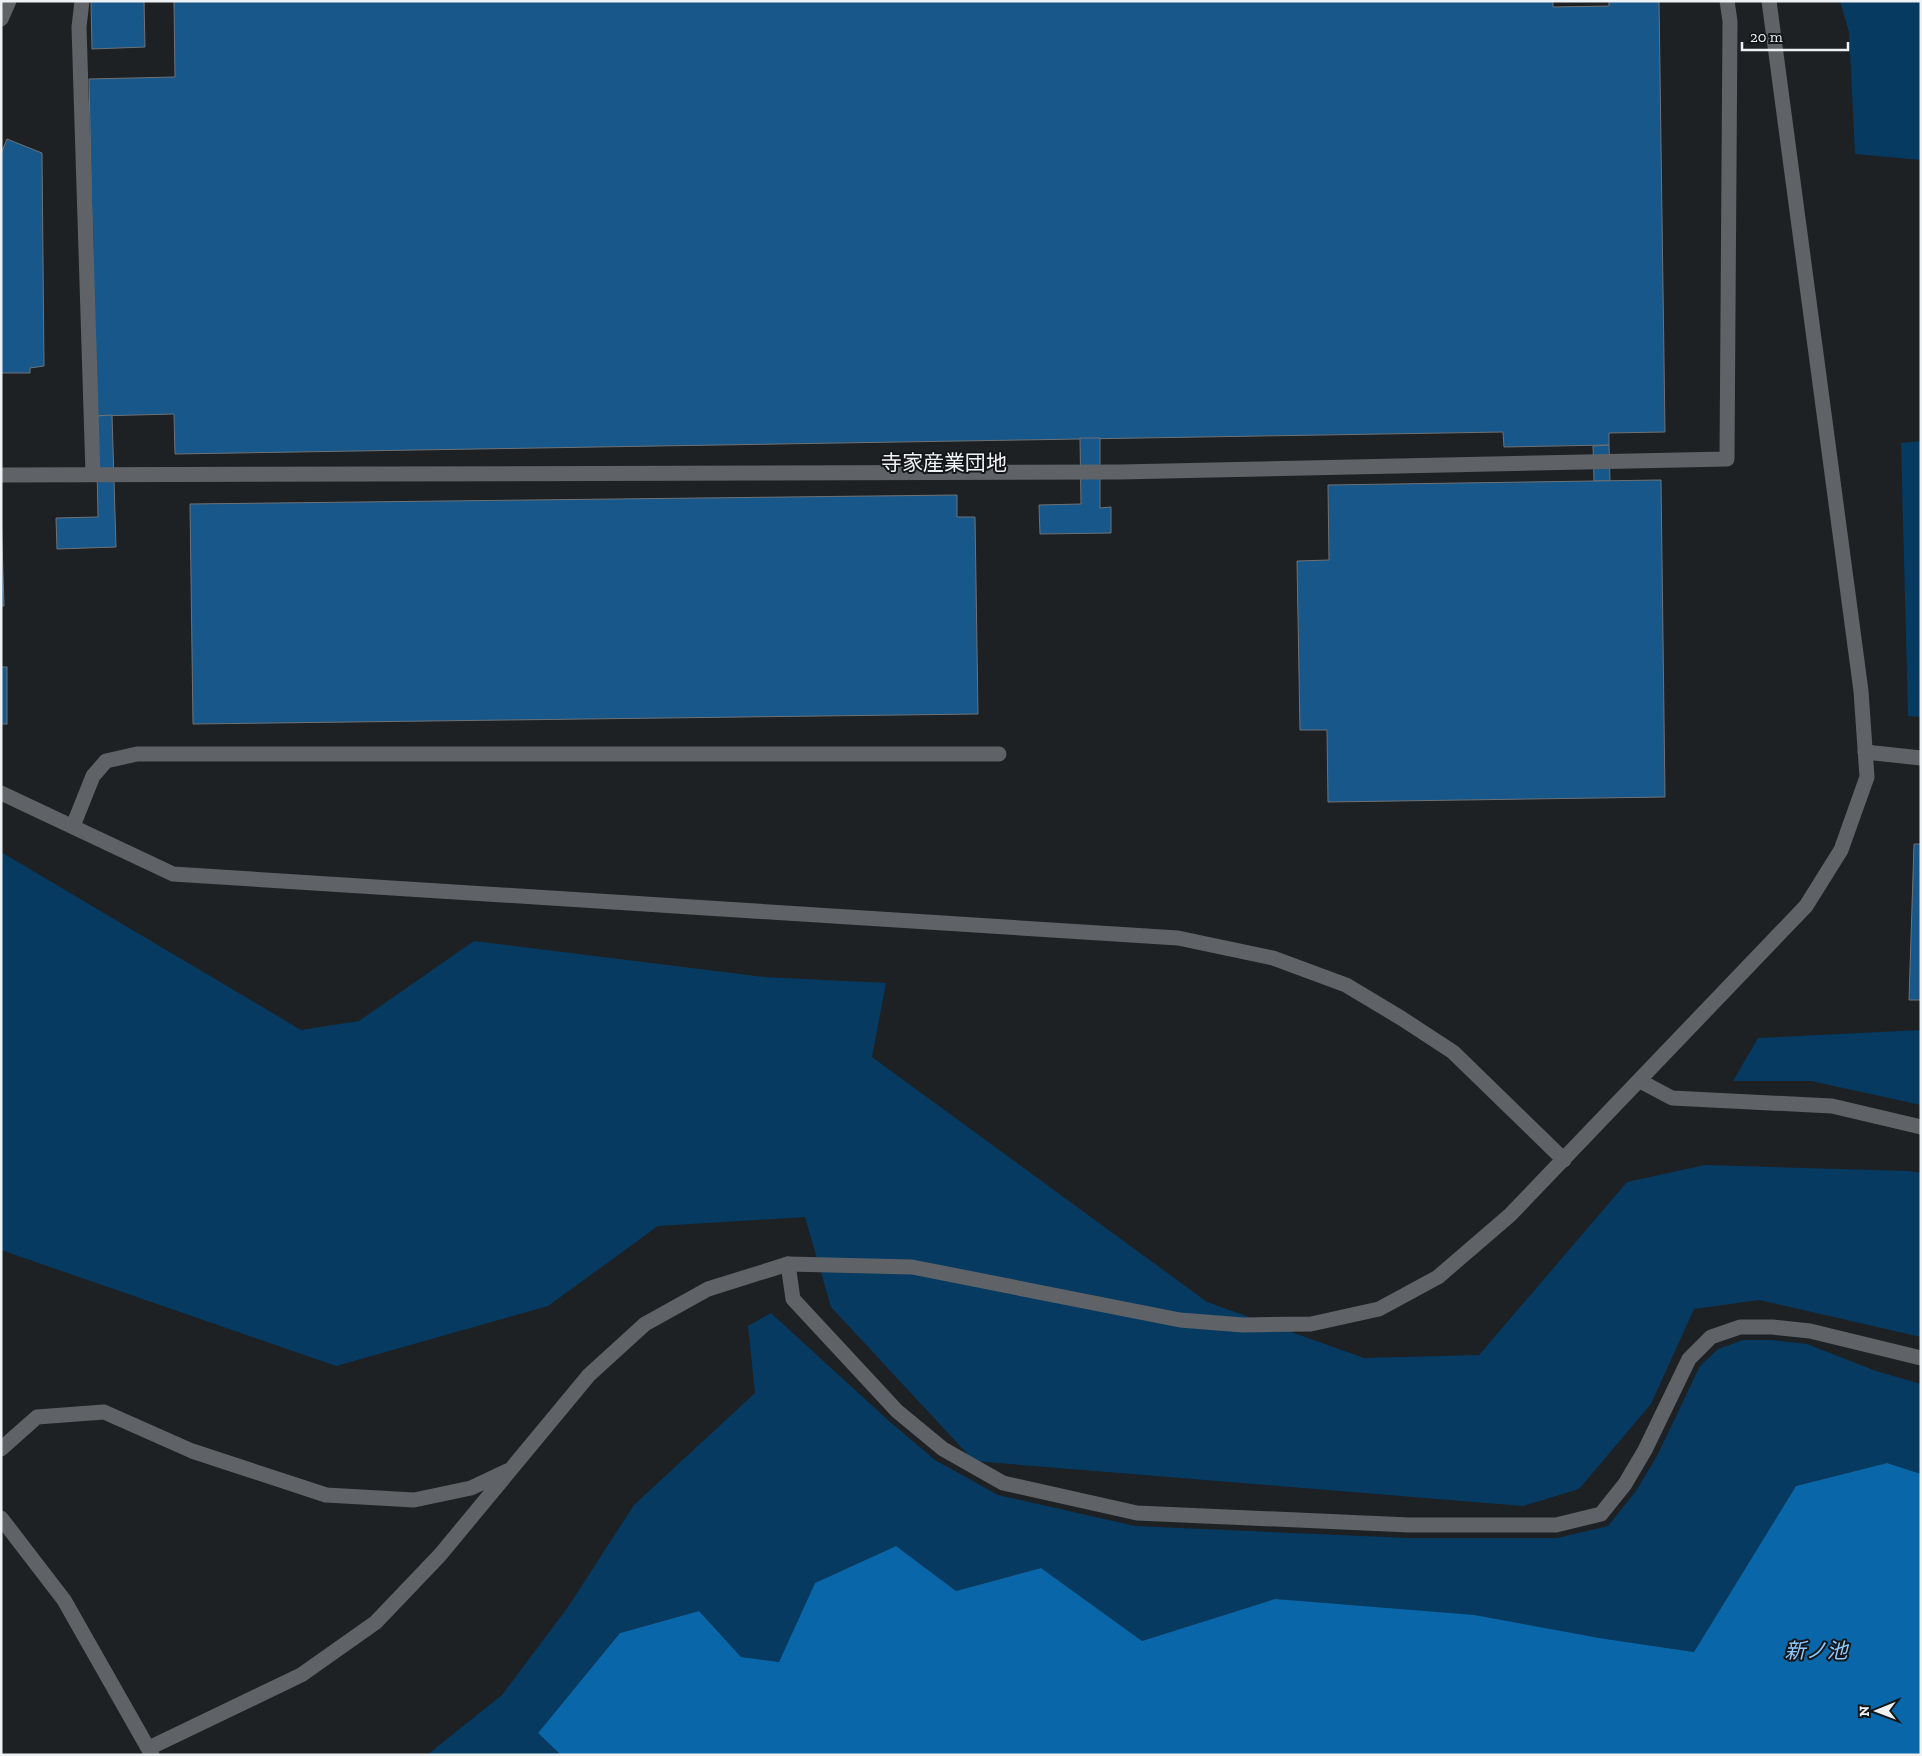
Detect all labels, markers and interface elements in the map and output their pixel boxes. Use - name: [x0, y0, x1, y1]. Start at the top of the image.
- scale bar: [1742, 20, 1848, 52]
- text: 20 m: [1750, 28, 1783, 46]
- district label: 寺家産業団地: [881, 450, 1007, 475]
- water label: 新ノ池: [1785, 1638, 1849, 1663]
- north arrow: [1852, 1686, 1902, 1736]
- text: N: [1856, 1705, 1873, 1717]

